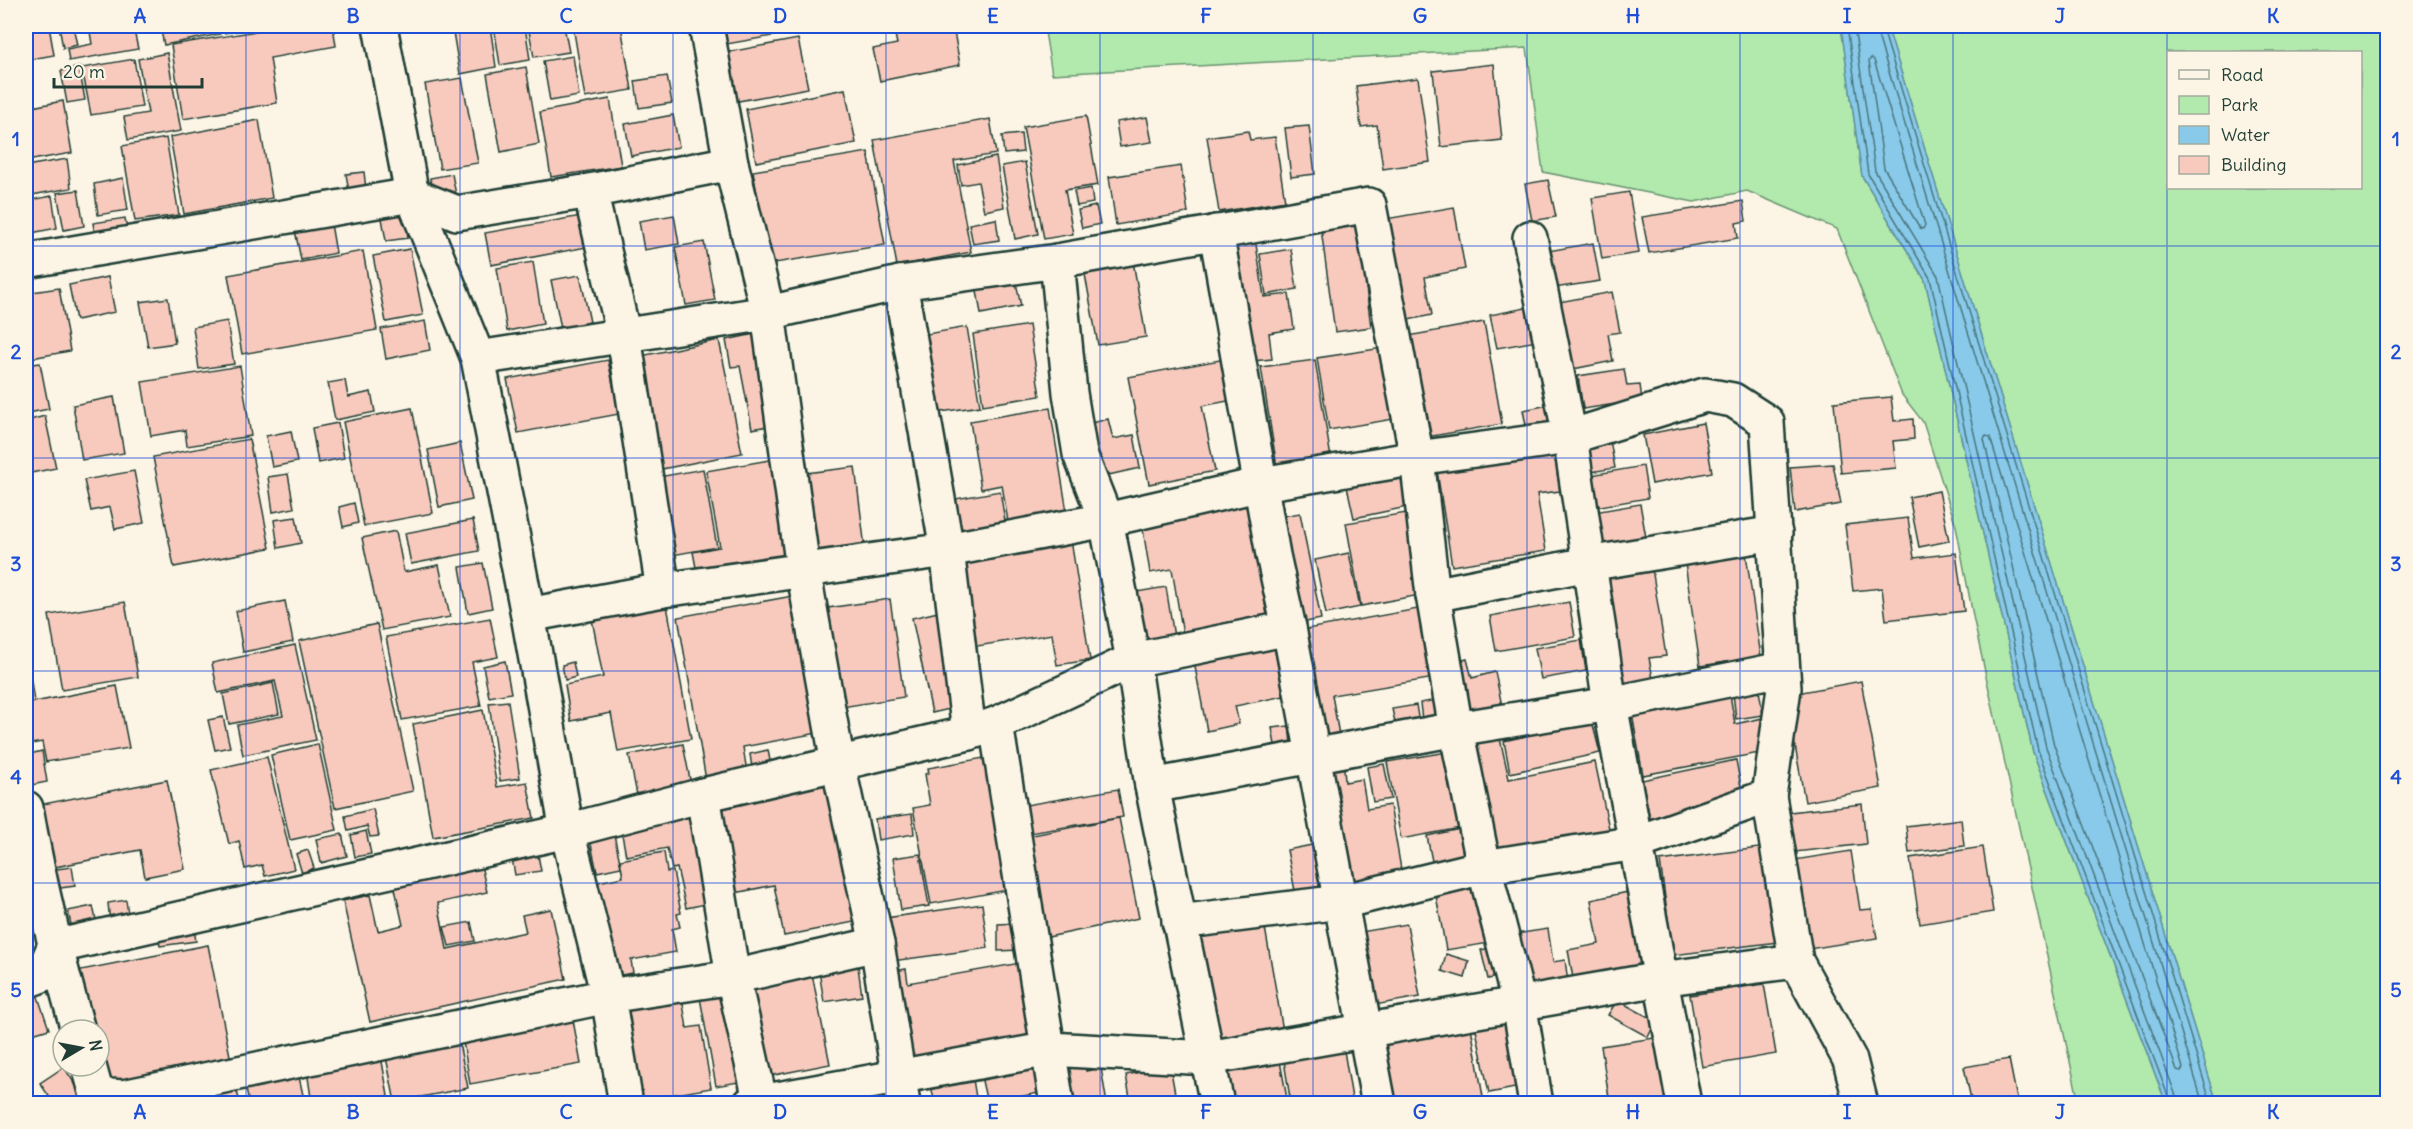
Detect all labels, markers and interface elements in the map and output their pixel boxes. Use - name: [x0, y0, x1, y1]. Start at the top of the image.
- text: A: [134, 3, 147, 28]
- text: B: [346, 3, 360, 28]
- text: C: [559, 3, 573, 28]
- text: D: [773, 3, 787, 28]
- text: E: [987, 3, 999, 28]
- text: F: [1200, 3, 1212, 28]
- text: G: [1413, 3, 1427, 28]
- text: H: [1626, 3, 1640, 28]
- text: I: [1843, 3, 1852, 28]
- text: J: [2055, 3, 2066, 28]
- text: K: [2267, 3, 2280, 28]
- scale bar: [54, 51, 202, 89]
- legend: [2167, 51, 2362, 189]
- text: 20 m: [63, 60, 105, 83]
- text: Road: [2221, 63, 2264, 86]
- text: Park: [2221, 93, 2258, 116]
- text: Water: [2221, 123, 2271, 146]
- text: 1: [12, 126, 20, 151]
- text: 1: [2392, 126, 2400, 151]
- text: Building: [2221, 153, 2286, 176]
- text: 2: [11, 339, 22, 364]
- text: 2: [2391, 339, 2402, 364]
- text: 3: [10, 551, 22, 576]
- text: 3: [2390, 551, 2402, 576]
- text: 4: [10, 764, 22, 789]
- text: 4: [2390, 764, 2402, 789]
- text: 5: [10, 977, 22, 1002]
- text: 5: [2390, 977, 2402, 1002]
- north arrow: [51, 1018, 111, 1078]
- text: N: [85, 1038, 107, 1053]
- text: A: [134, 1099, 147, 1124]
- text: B: [346, 1099, 360, 1124]
- text: C: [559, 1099, 573, 1124]
- text: D: [773, 1099, 787, 1124]
- text: E: [987, 1099, 999, 1124]
- text: F: [1200, 1099, 1212, 1124]
- text: G: [1413, 1099, 1427, 1124]
- text: H: [1626, 1099, 1640, 1124]
- text: I: [1843, 1099, 1852, 1124]
- text: J: [2055, 1099, 2066, 1124]
- text: K: [2267, 1099, 2280, 1124]

